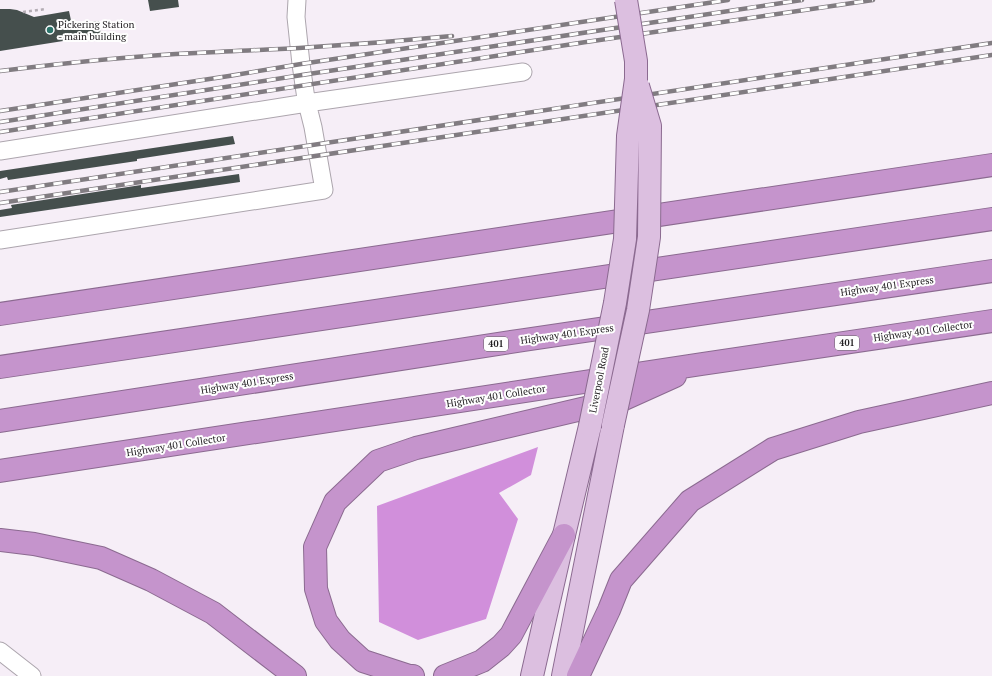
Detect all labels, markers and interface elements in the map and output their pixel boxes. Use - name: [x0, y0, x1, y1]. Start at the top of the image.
- place label: Pickering Station - main building: [58, 18, 135, 43]
- marker: Pickering Station - main building: [45, 25, 55, 35]
- street label: Highway 401 Express: [840, 273, 934, 299]
- street label: Highway 401 Collector: [872, 318, 974, 344]
- street label: Highway 401 Express: [520, 321, 614, 347]
- road number: 401: [835, 336, 859, 350]
- road number: 401: [484, 337, 508, 351]
- street label: Liverpool Road: [586, 346, 612, 414]
- street label: Highway 401 Express: [200, 369, 294, 397]
- street label: Highway 401 Collector: [446, 382, 547, 410]
- street label: Highway 401 Collector: [126, 431, 227, 459]

